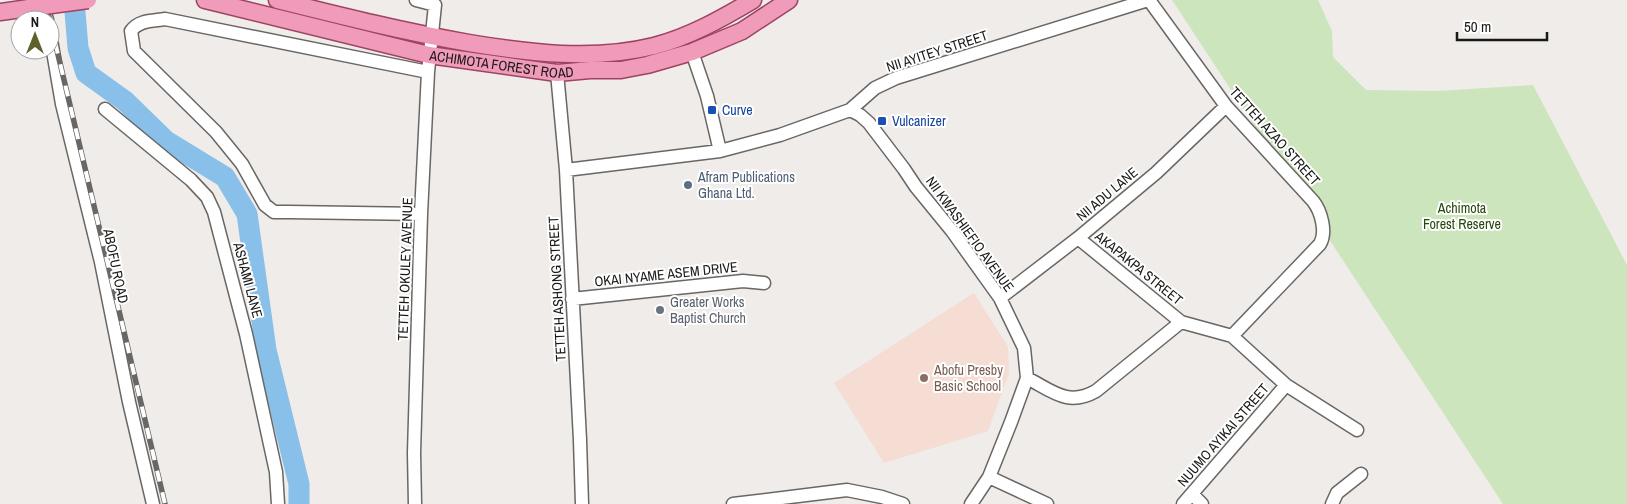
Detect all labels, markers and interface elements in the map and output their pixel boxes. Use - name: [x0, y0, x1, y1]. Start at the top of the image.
- north arrow: [10, 10, 60, 60]
- scale bar: [1457, 10, 1547, 42]
- text: N: [31, 13, 39, 31]
- text: 50 m: [1464, 16, 1491, 37]
- street label: NII AYITEY STREET: [884, 26, 990, 76]
- street label: ACHIMOTA FOREST ROAD: [427, 46, 574, 82]
- street label: TETTEH AZAO STREET: [1226, 83, 1324, 189]
- place label: Curve: [722, 101, 753, 119]
- marker: Curve: [706, 104, 718, 116]
- place label: Vulcanizer: [892, 112, 946, 130]
- marker: Vulcanizer: [876, 115, 888, 127]
- street label: NII ADU LANE: [1073, 163, 1141, 225]
- place label: Afram Publications Ghana Ltd.: [697, 168, 795, 202]
- street label: NII KWASHIEFIO AVENUE: [922, 173, 1018, 295]
- marker: Afram Publications Ghana Ltd.: [682, 179, 694, 191]
- street label: TETTEH OKULEY AVENUE: [394, 197, 416, 341]
- park label: Achimota Forest Reserve: [1423, 199, 1501, 233]
- street label: TETTEH ASHONG STREET: [544, 216, 570, 362]
- street label: ABOFU ROAD: [99, 226, 133, 305]
- street label: AKAPAKPA STREET: [1091, 227, 1186, 309]
- street label: ASHAMI LANE: [229, 239, 267, 320]
- street label: OKAI NYAME ASEM DRIVE: [593, 258, 739, 290]
- place label: Greater Works Baptist Church: [670, 293, 746, 327]
- marker: Greater Works Baptist Church: [654, 304, 666, 316]
- place label: Abofu Presby Basic School: [933, 361, 1003, 395]
- marker: Abofu Presby Basic School: [918, 372, 930, 384]
- street label: NUUMO AYIKAI STREET: [1173, 380, 1273, 490]

